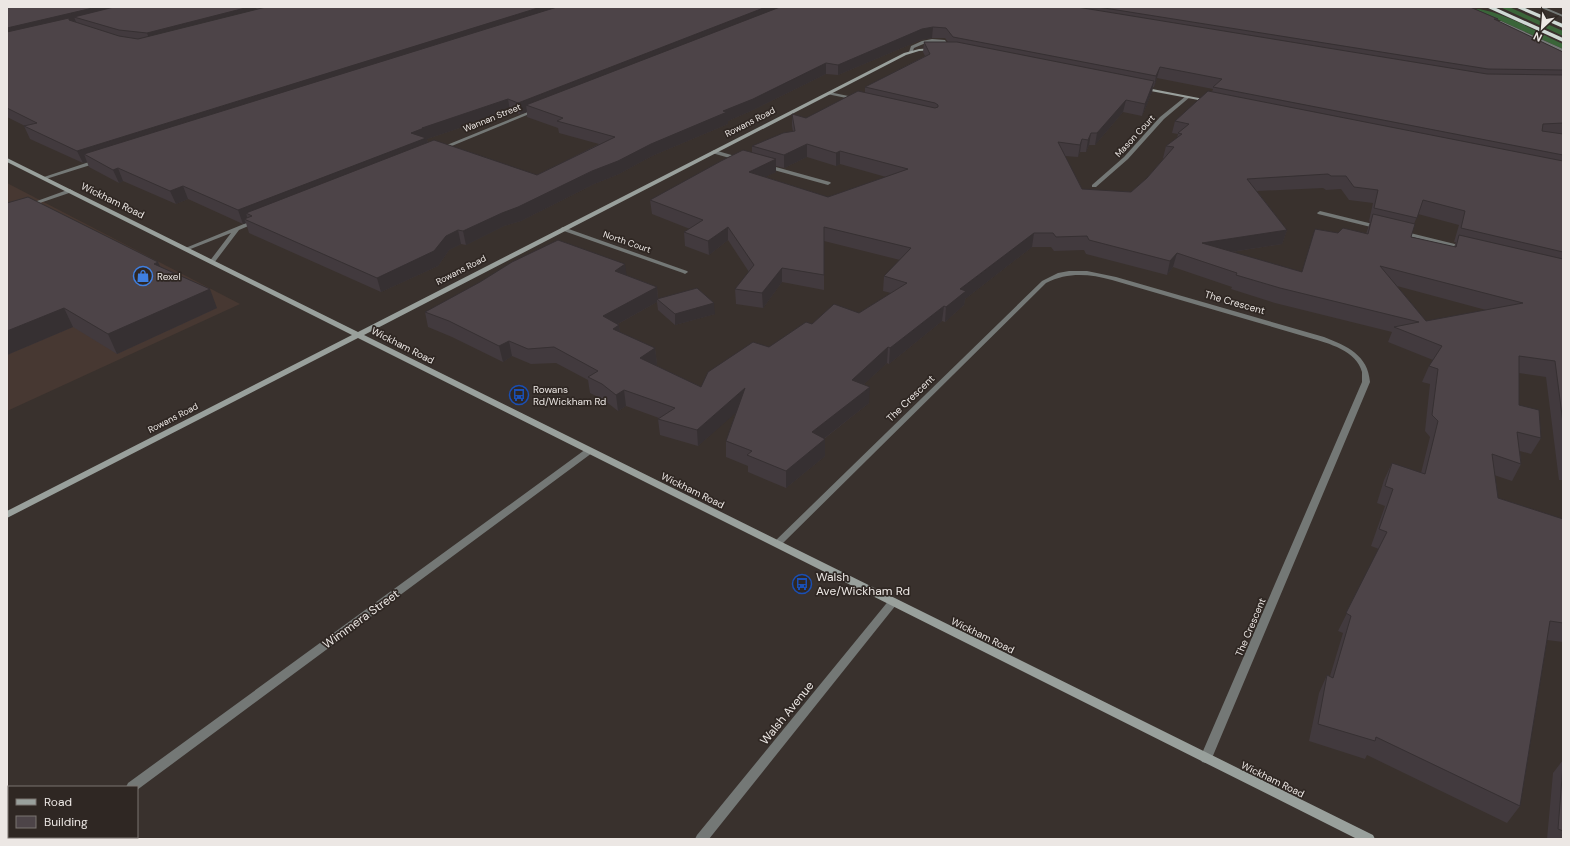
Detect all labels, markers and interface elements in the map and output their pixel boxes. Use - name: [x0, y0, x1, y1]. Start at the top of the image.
- north arrow: [1522, 8, 1562, 48]
- text: N: [1531, 29, 1544, 45]
- street label: Wannan Street: [461, 101, 523, 135]
- street label: Rowans Road: [723, 104, 777, 140]
- street label: Mason Court: [1112, 112, 1158, 160]
- street label: Wickham Road: [79, 180, 147, 221]
- street label: North Court: [602, 228, 653, 256]
- street label: Rowans Road: [434, 252, 488, 288]
- shop icon: Rexel: [132, 265, 154, 287]
- place label: Rexel: [157, 270, 181, 283]
- street label: The Crescent: [1203, 288, 1267, 317]
- street label: Wickham Road: [369, 324, 436, 367]
- street label: The Crescent: [883, 372, 937, 425]
- place label: Rowans Rd/Wickham Rd: [533, 383, 606, 408]
- bus stop icon: Rowans Rd/Wickham Rd: [508, 384, 530, 406]
- street label: Rowans Road: [146, 400, 200, 436]
- street label: Wickham Road: [659, 470, 727, 511]
- place label: Walsh Ave/Wickham Rd: [816, 569, 910, 599]
- bus stop icon: Walsh Ave/Wickham Rd: [791, 573, 813, 595]
- street label: Wimmera Street: [320, 586, 403, 652]
- street label: The Crescent: [1232, 596, 1269, 658]
- street label: Wickham Road: [949, 615, 1017, 656]
- street label: Walsh Avenue: [757, 678, 818, 748]
- street label: Wickham Road: [1239, 759, 1307, 800]
- legend: [8, 786, 138, 838]
- text: Road: [44, 794, 72, 810]
- text: Building: [44, 814, 88, 830]

